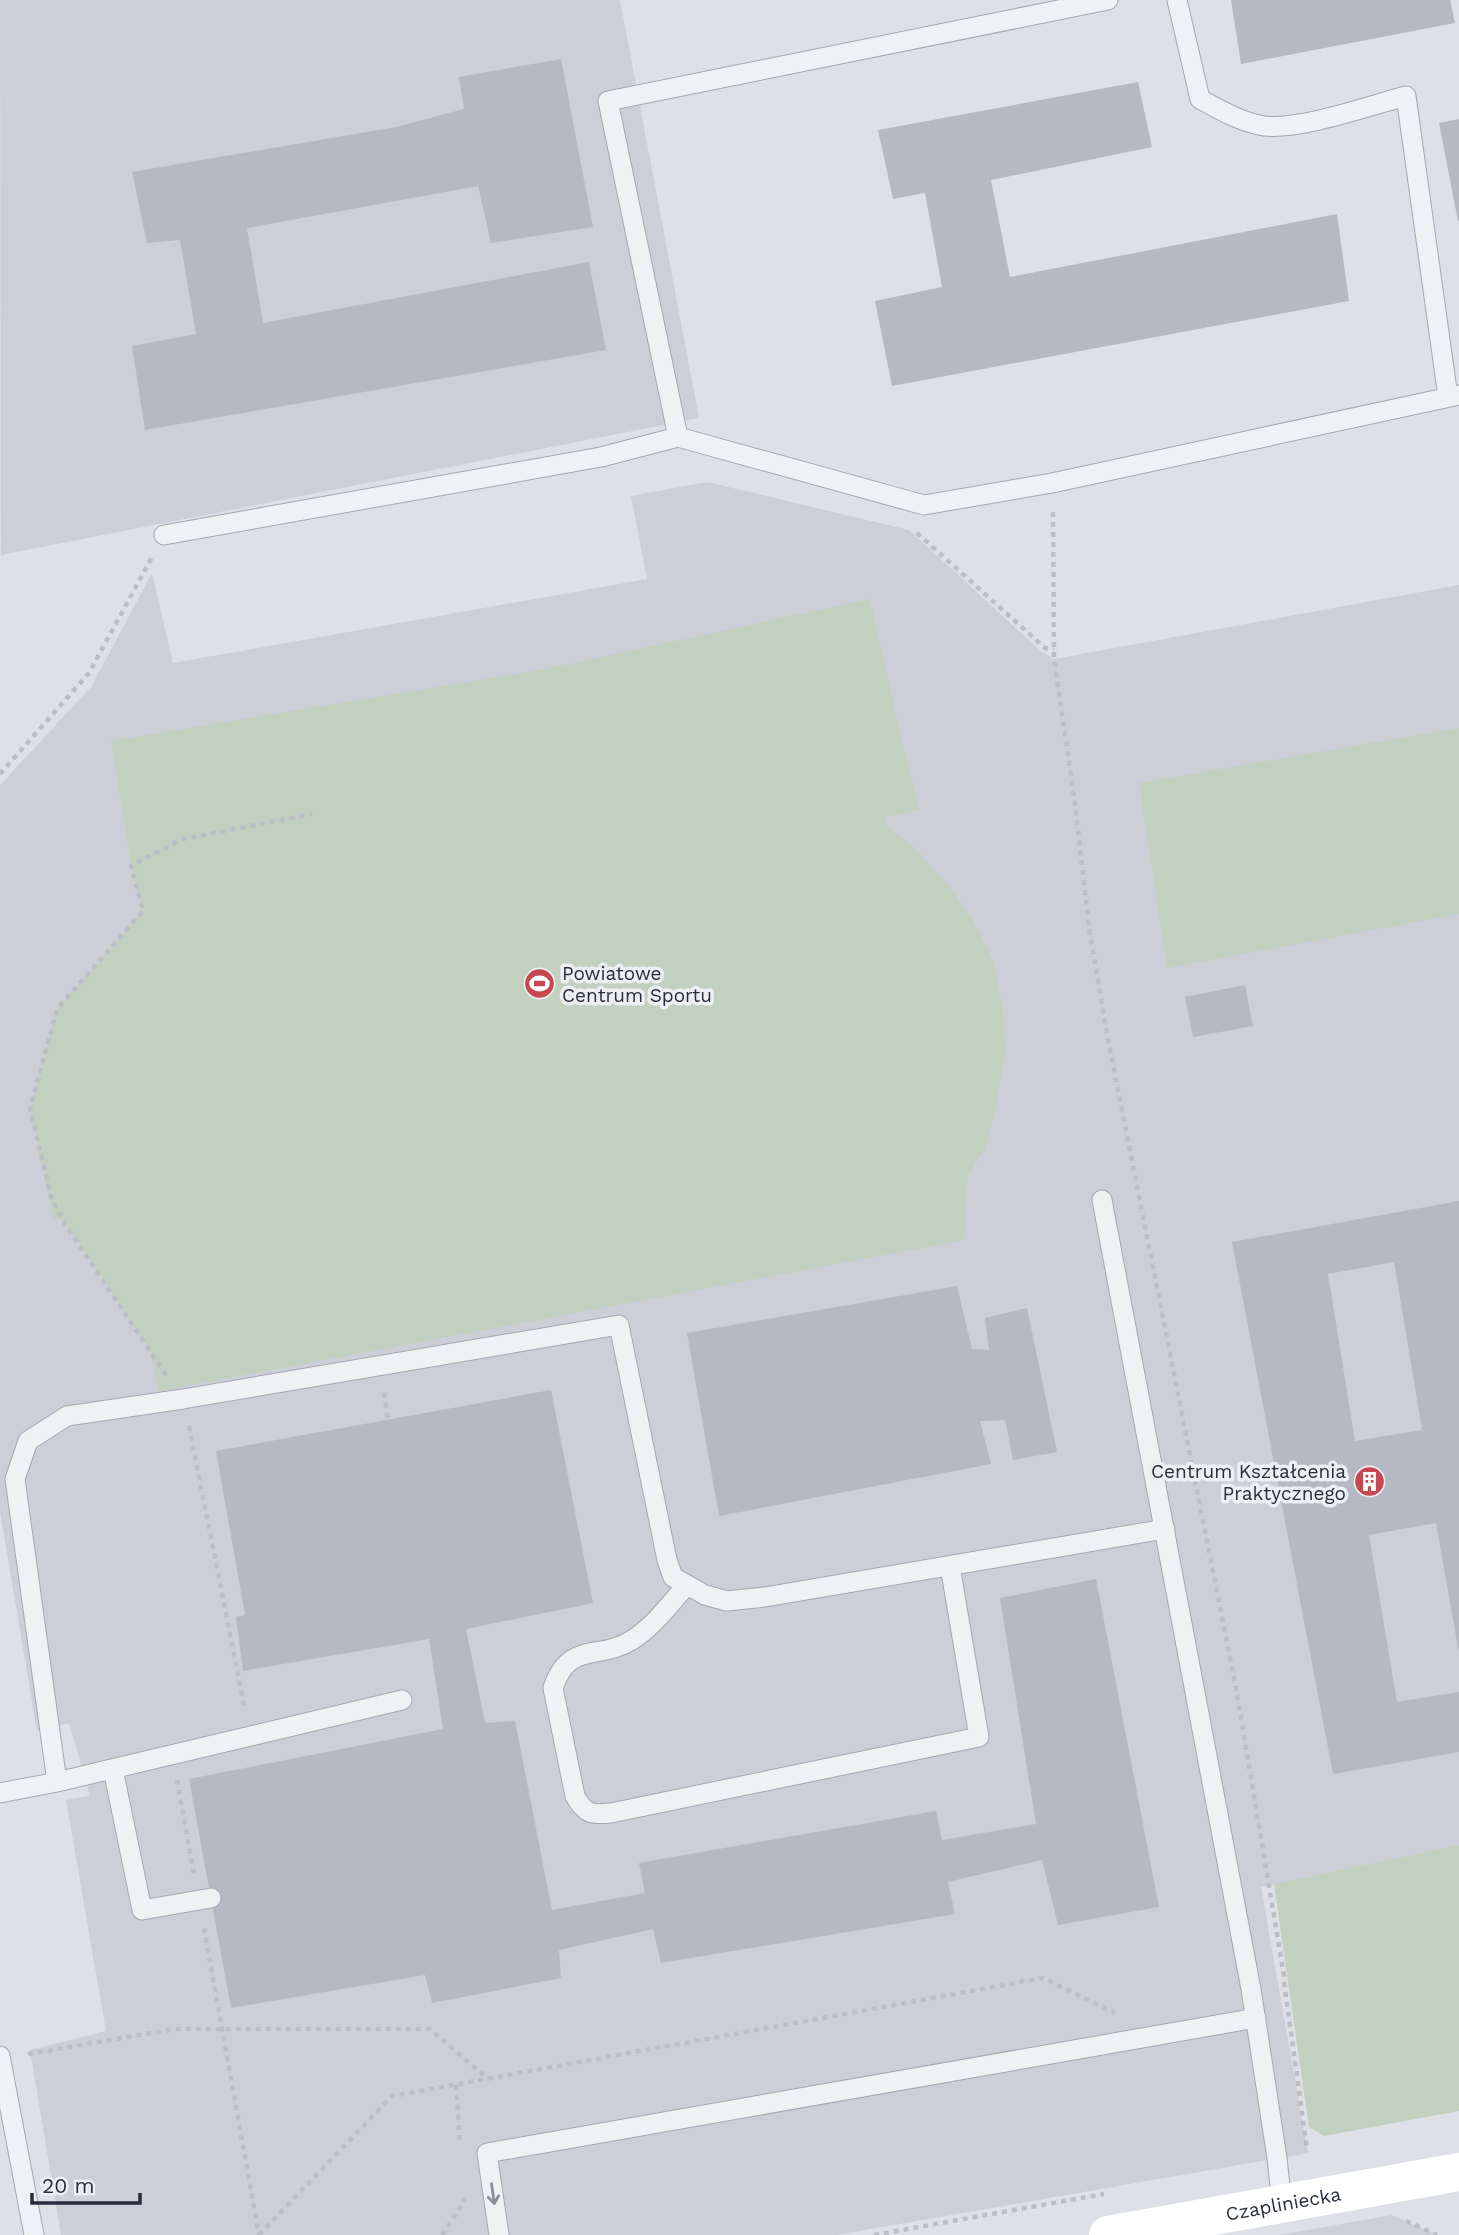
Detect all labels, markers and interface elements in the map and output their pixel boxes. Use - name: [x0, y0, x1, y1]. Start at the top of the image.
- place label: Powiatowe Centrum Sportu: [562, 962, 712, 1007]
- sports icon: Powiatowe Centrum Sportu: [522, 967, 556, 1001]
- place label: Centrum Kształcenia Praktycznego: [1151, 1460, 1346, 1505]
- building icon: Centrum Kształcenia Praktycznego: [1352, 1465, 1386, 1499]
- scale bar: [32, 2162, 140, 2206]
- text: 20 m: [42, 2173, 94, 2198]
- one-way arrow: [487, 2182, 500, 2205]
- street label: Czapliniecka: [1224, 2182, 1343, 2226]

